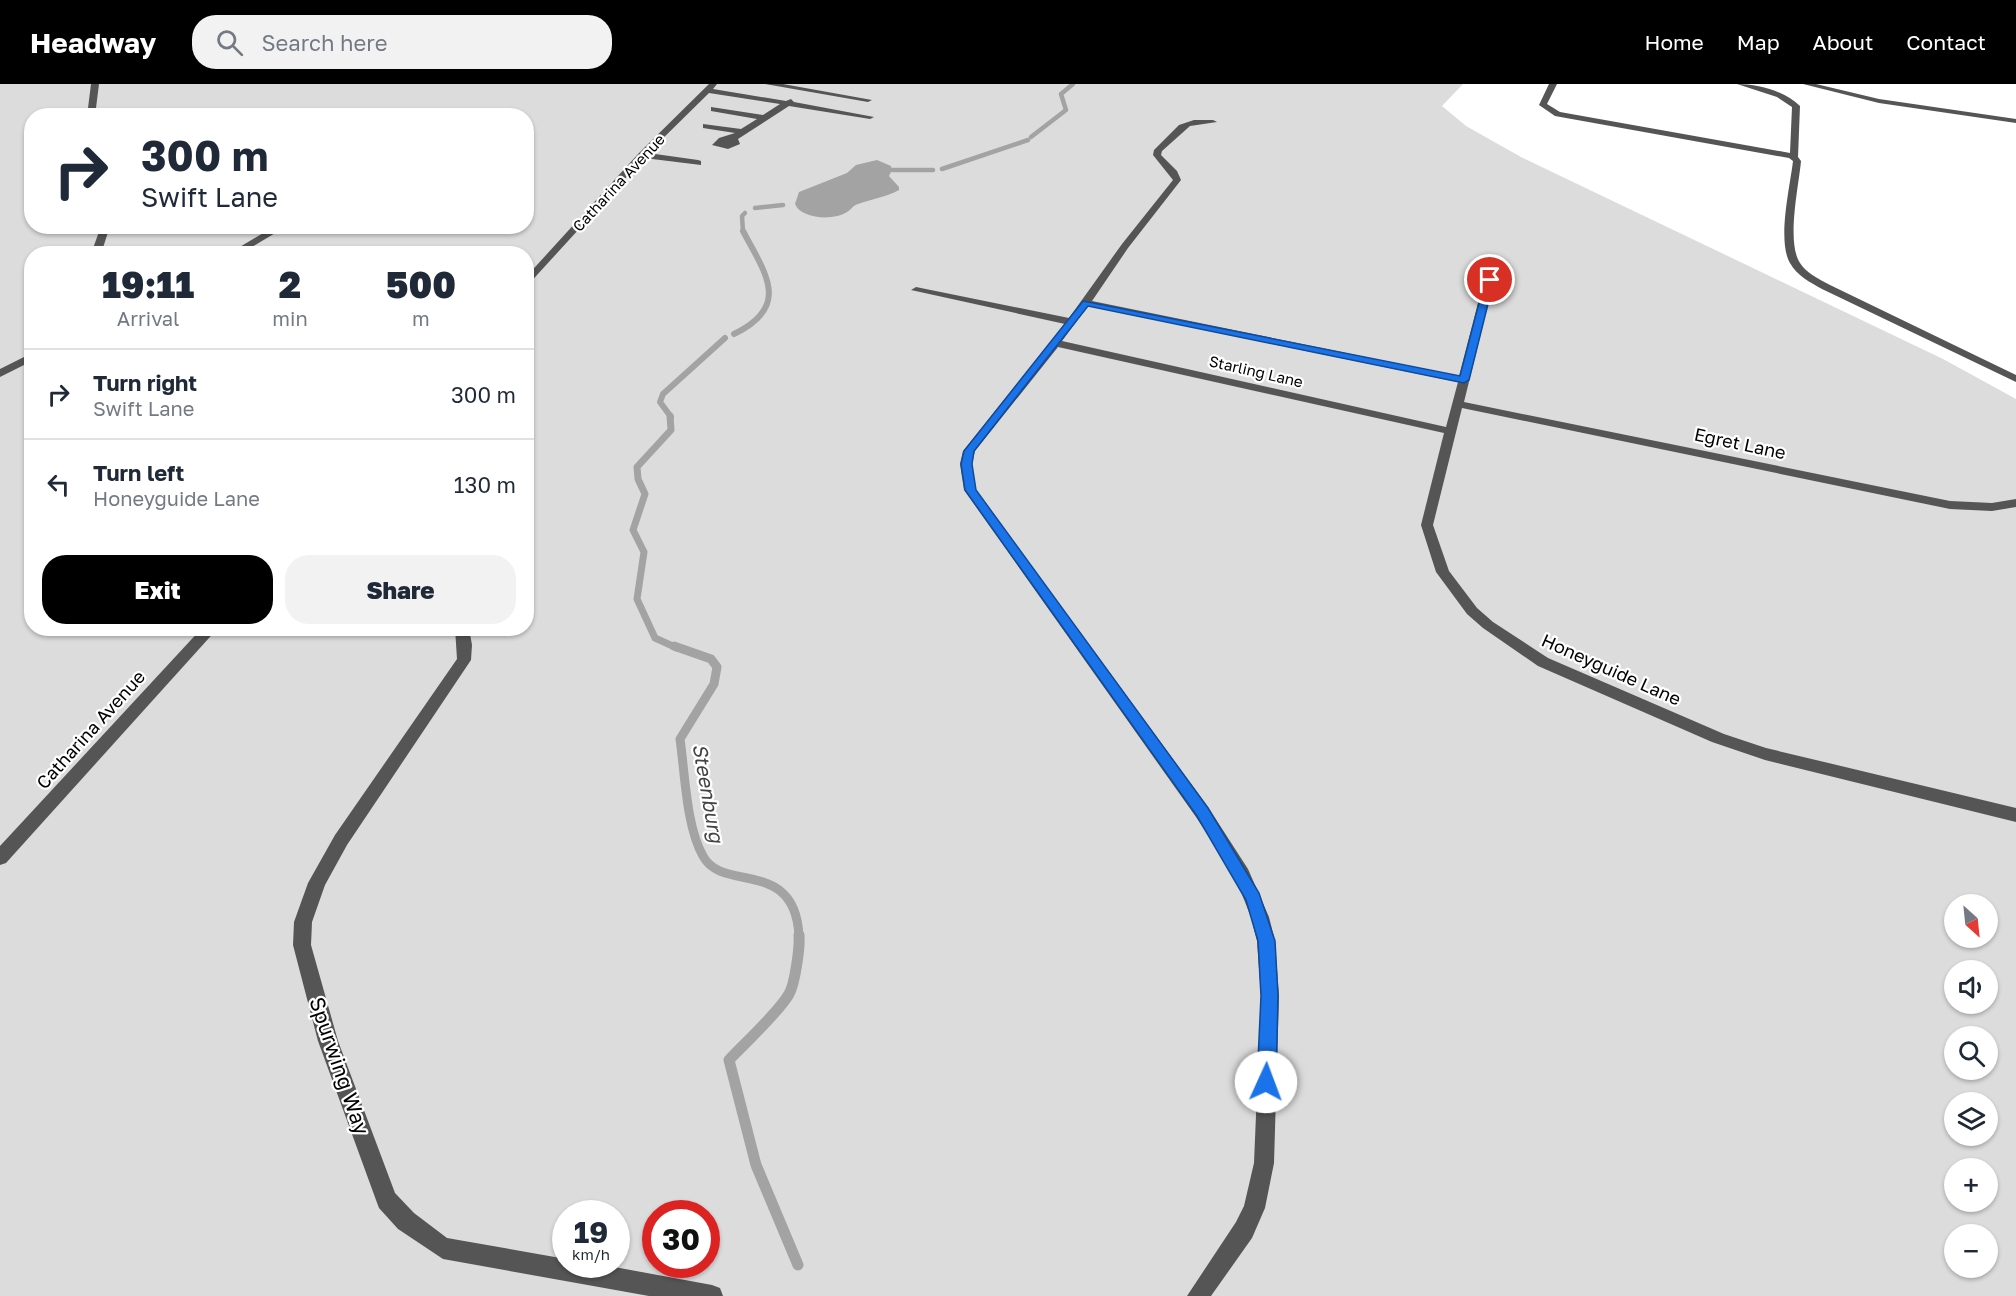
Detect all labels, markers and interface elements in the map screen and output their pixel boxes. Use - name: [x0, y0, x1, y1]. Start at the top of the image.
- search box: [192, 15, 612, 69]
- text: Headway: [30, 26, 156, 59]
- icon: search: [213, 26, 246, 59]
- text: Search here: [261, 29, 387, 56]
- text: Home: [1644, 29, 1704, 55]
- text: Map: [1737, 29, 1780, 55]
- text: About: [1813, 29, 1873, 55]
- text: Contact: [1906, 29, 1986, 55]
- text: 300 m: [141, 130, 268, 180]
- street label: Catharina Avenue: [569, 130, 668, 235]
- icon: right: [42, 132, 120, 210]
- text: Swift Lane: [141, 181, 278, 213]
- pin: [1464, 254, 1515, 305]
- text: 19:11: [102, 263, 194, 306]
- text: 2: [279, 263, 301, 306]
- text: 500: [386, 263, 456, 306]
- icon: arrive: [1473, 263, 1506, 296]
- text: Arrival: [117, 306, 180, 330]
- text: min: [272, 306, 308, 330]
- text: m: [412, 306, 430, 330]
- street label: Starling Lane: [1208, 351, 1305, 391]
- text: Turn right: [93, 369, 197, 396]
- icon: right: [42, 378, 75, 411]
- text: 300 m: [451, 381, 516, 408]
- text: Swift Lane: [93, 396, 194, 420]
- street label: Egret Lane: [1692, 423, 1788, 463]
- text: Turn left: [93, 459, 184, 486]
- icon: left: [42, 468, 75, 501]
- text: 130 m: [454, 471, 516, 498]
- text: Honeyguide Lane: [93, 486, 260, 510]
- button: Exit: [42, 555, 273, 624]
- button: Share: [285, 555, 516, 624]
- street label: Honeyguide Lane: [1538, 628, 1685, 710]
- street label: Catharina Avenue: [31, 666, 149, 793]
- water label: Steenburg: [687, 741, 730, 846]
- north arrow: [1944, 894, 1998, 948]
- map controls: [1944, 894, 1998, 1278]
- button: sound: [1944, 960, 1998, 1014]
- street label: Spurwing Way: [304, 993, 376, 1138]
- button: search: [1944, 1026, 1998, 1080]
- position arrow: [1234, 1050, 1298, 1114]
- button: layers: [1944, 1092, 1998, 1146]
- button: +: [1944, 1158, 1998, 1212]
- speed limit sign: 30: [642, 1200, 720, 1278]
- text: 19: [574, 1214, 608, 1250]
- button: −: [1944, 1224, 1998, 1278]
- text: km/h: [572, 1245, 610, 1263]

